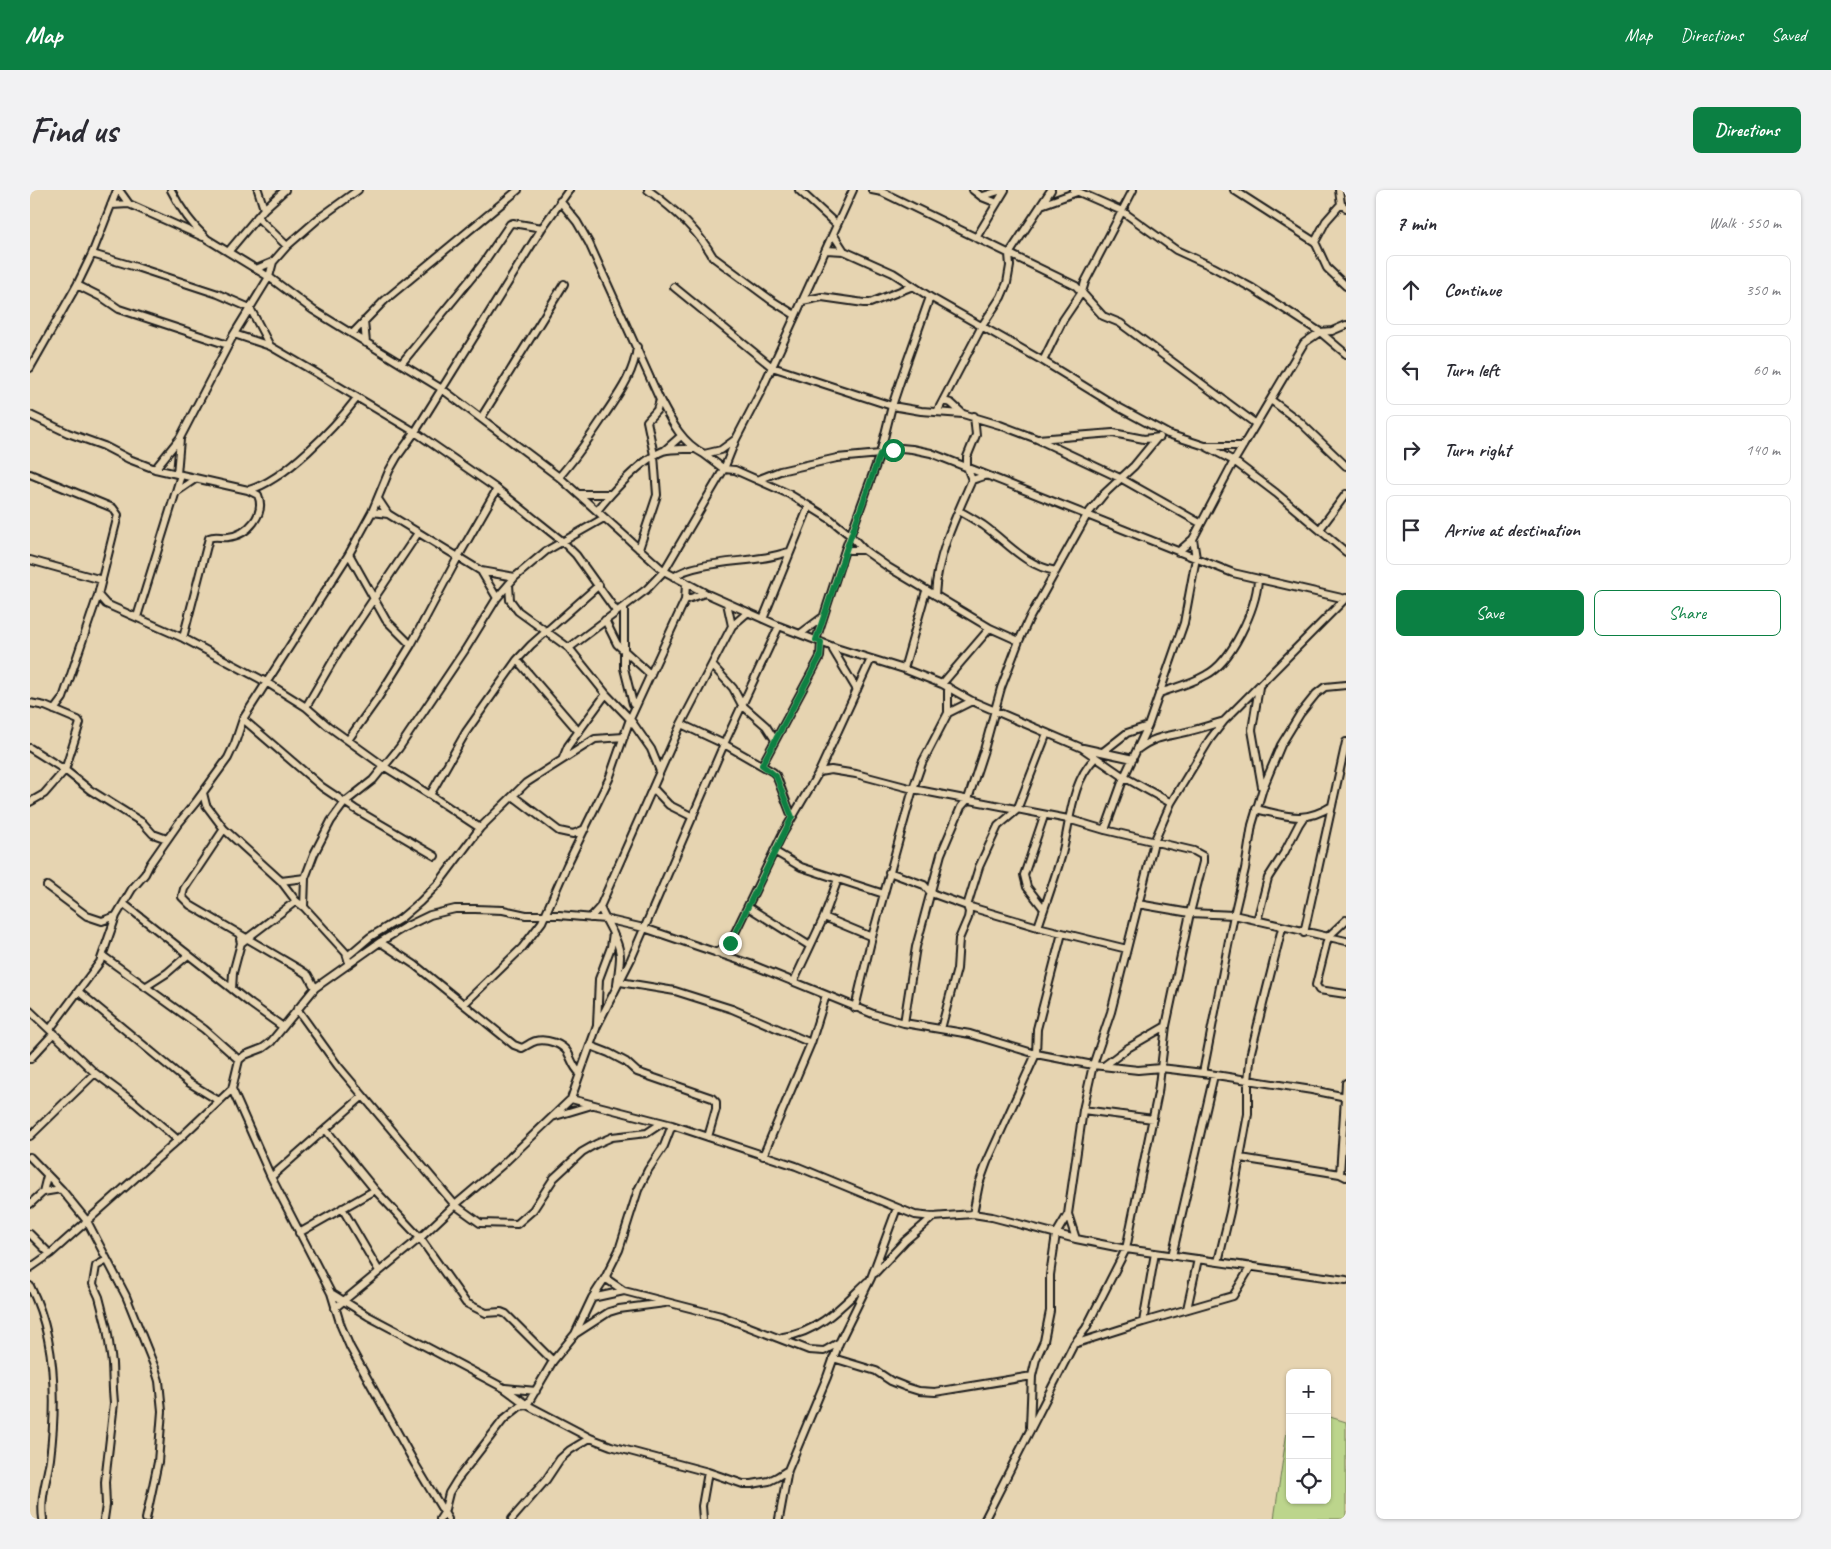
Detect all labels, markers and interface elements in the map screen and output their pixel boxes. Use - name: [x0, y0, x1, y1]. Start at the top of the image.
- text: Map: [25, 20, 62, 50]
- text: Map: [1625, 24, 1652, 46]
- text: Directions: [1680, 24, 1743, 46]
- text: Saved: [1771, 24, 1806, 46]
- button: Directions: [1693, 107, 1801, 153]
- text: Find us: [30, 108, 117, 153]
- text: 7 min: [1396, 210, 1436, 236]
- text: Walk · 550 m: [1709, 213, 1781, 233]
- icon: ahead: [1397, 276, 1425, 304]
- text: Continue: [1444, 278, 1501, 302]
- text: 350 m: [1746, 280, 1780, 300]
- icon: left: [1397, 356, 1425, 384]
- text: Turn left: [1444, 358, 1499, 382]
- text: 60 m: [1753, 360, 1780, 380]
- icon: right: [1397, 436, 1425, 464]
- text: Turn right: [1444, 438, 1511, 462]
- route start: [882, 439, 905, 462]
- text: 140 m: [1746, 440, 1780, 460]
- icon: arrive: [1397, 516, 1425, 544]
- text: Arrive at destination: [1444, 518, 1580, 542]
- button: Save: [1396, 590, 1584, 636]
- button: Share: [1594, 590, 1781, 636]
- route end: [719, 932, 742, 955]
- map controls: [1286, 1369, 1331, 1504]
- button: +: [1286, 1369, 1331, 1414]
- button: −: [1286, 1414, 1331, 1459]
- button: locate: [1286, 1459, 1331, 1504]

